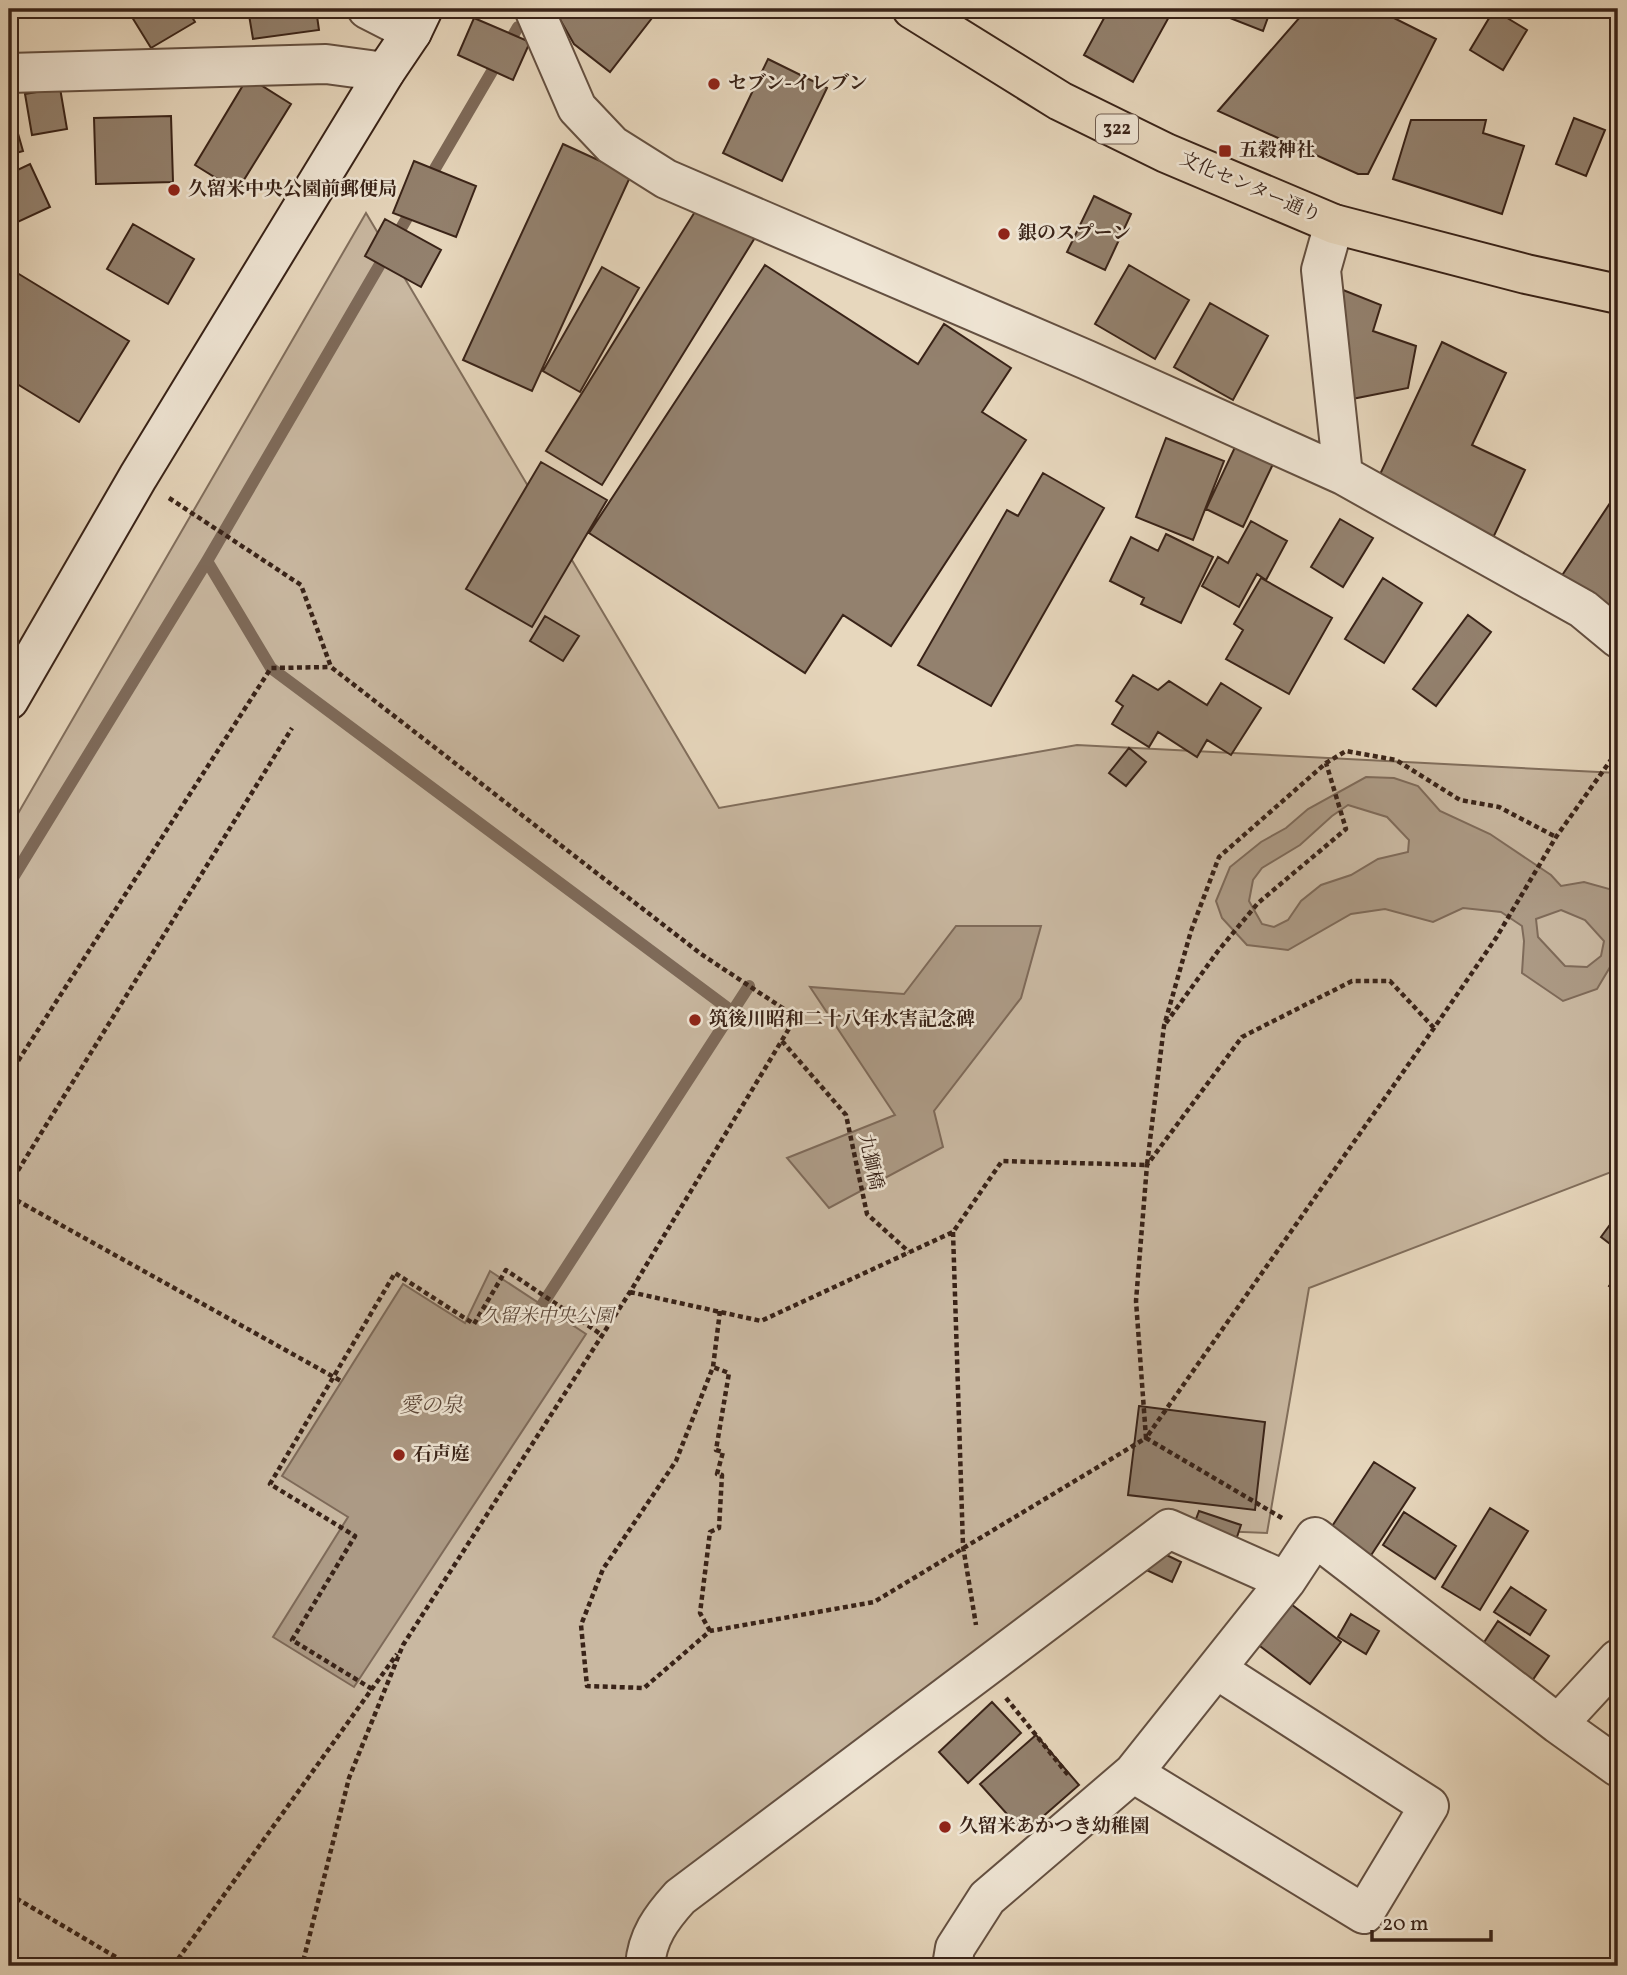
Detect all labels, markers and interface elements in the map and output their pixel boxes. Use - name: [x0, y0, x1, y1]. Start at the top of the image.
- place label: セブン-イレブン: [728, 71, 867, 97]
- marker: セブン-イレブン: [706, 76, 722, 92]
- road number: 322: [1096, 114, 1138, 144]
- place label: 五穀神社: [1239, 138, 1315, 164]
- marker: 五穀神社: [1217, 143, 1233, 159]
- street label: 文化センター通り: [1175, 146, 1325, 230]
- place label: 久留米中央公園前郵便局: [188, 177, 397, 203]
- marker: 久留米中央公園前郵便局: [166, 182, 182, 198]
- place label: 銀のスプーン: [1018, 221, 1131, 247]
- marker: 銀のスプーン: [996, 226, 1012, 242]
- place label: 筑後川昭和二十八年水害記念碑: [709, 1007, 975, 1033]
- marker: 筑後川昭和二十八年水害記念碑: [687, 1012, 703, 1028]
- street label: 九獅橋: [851, 1131, 889, 1193]
- park label: 久留米中央公園: [480, 1304, 616, 1330]
- water label: 愛の泉: [400, 1392, 463, 1421]
- place label: 石声庭: [413, 1442, 470, 1468]
- marker: 石声庭: [391, 1447, 407, 1463]
- place label: 久留米あかつき幼稚園: [959, 1814, 1149, 1840]
- marker: 久留米あかつき幼稚園: [937, 1819, 953, 1835]
- scale bar: [1372, 1898, 1490, 1942]
- text: 20 m: [1382, 1910, 1428, 1939]

